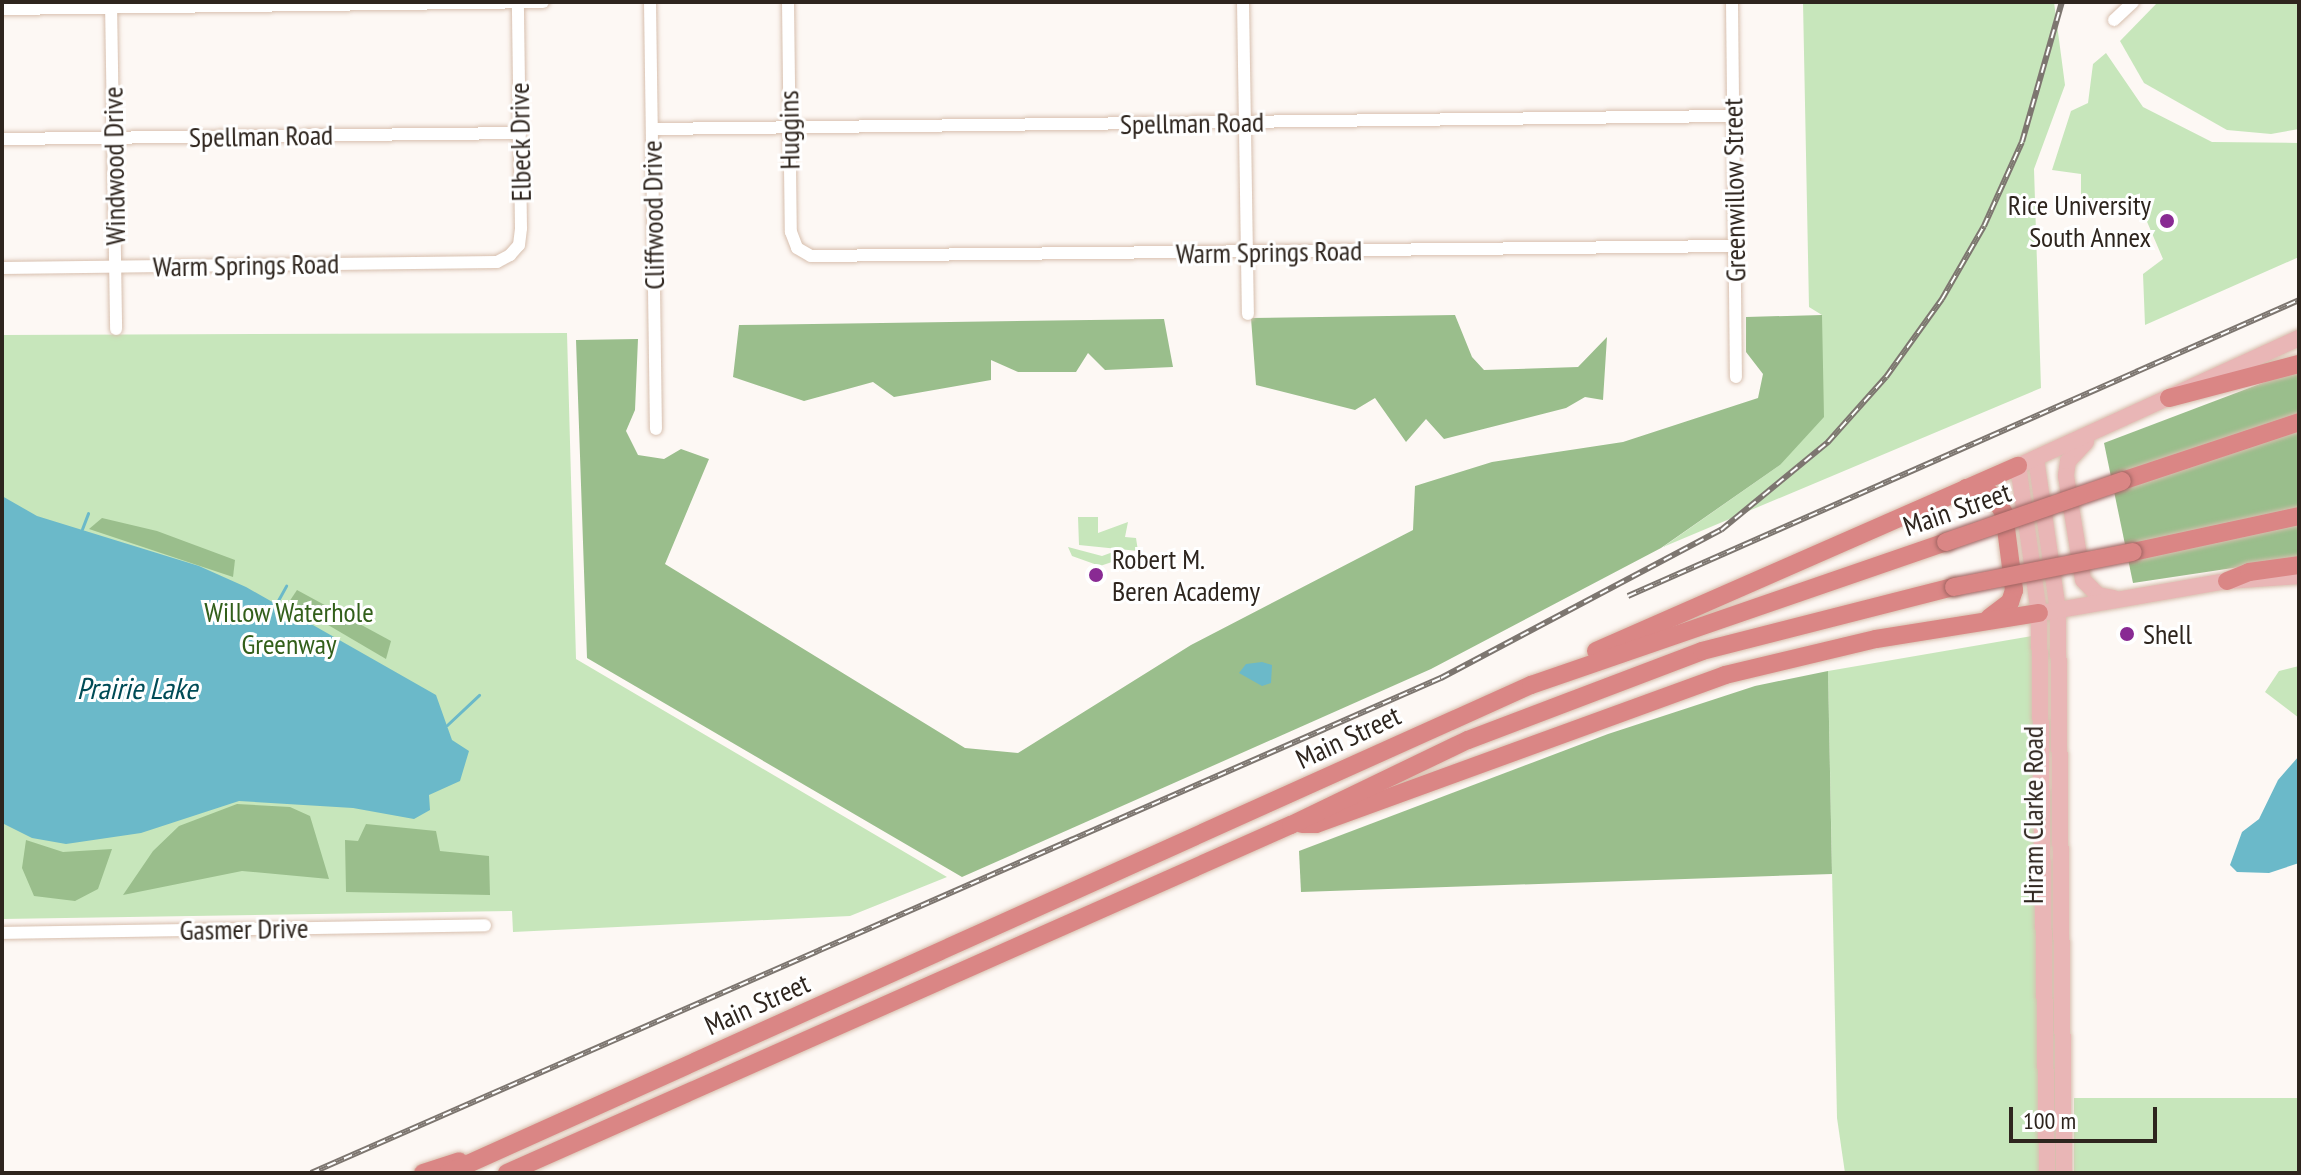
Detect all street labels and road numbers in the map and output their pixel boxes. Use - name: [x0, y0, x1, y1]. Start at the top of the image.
- street label: Elbeck Drive: [502, 82, 538, 202]
- street label: Windwood Drive: [96, 86, 132, 246]
- street label: Huggins: [772, 90, 806, 170]
- street label: Greenwillow Street: [1716, 97, 1752, 283]
- street label: Spellman Road: [1120, 105, 1264, 141]
- street label: Spellman Road: [189, 118, 333, 154]
- street label: Cliffwood Drive: [635, 140, 671, 290]
- street label: Warm Springs Road: [1176, 234, 1362, 270]
- street label: Warm Springs Road: [153, 247, 339, 283]
- street label: Main Street: [1899, 475, 2015, 543]
- street label: Main Street: [1290, 698, 1406, 776]
- street label: Hiram Clarke Road: [2016, 726, 2050, 904]
- street label: Gasmer Drive: [179, 911, 309, 947]
- street label: Main Street: [699, 966, 815, 1042]

